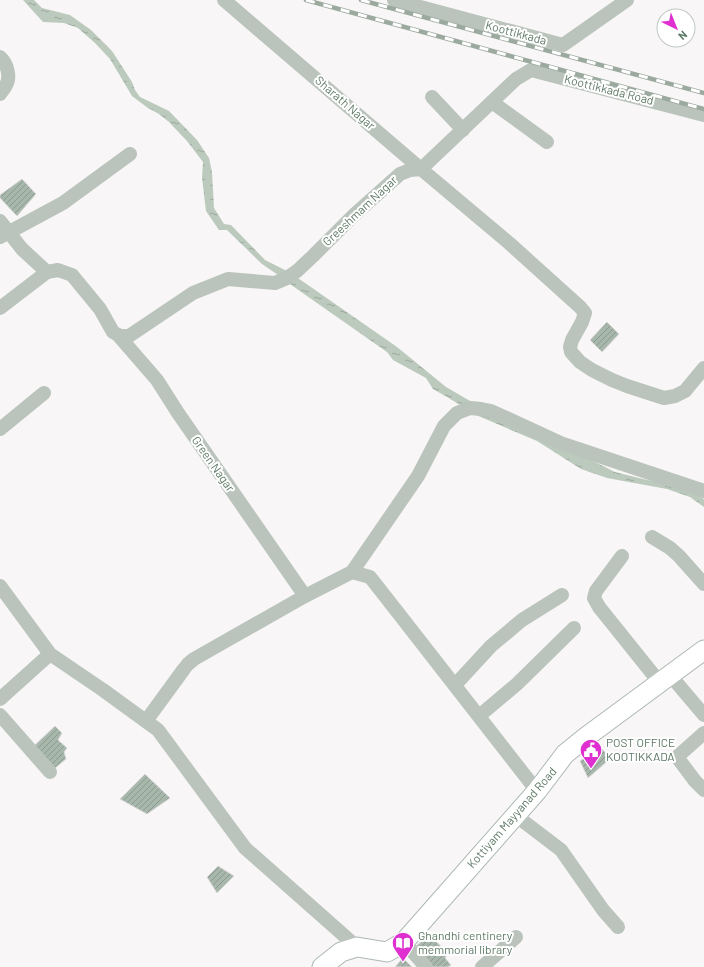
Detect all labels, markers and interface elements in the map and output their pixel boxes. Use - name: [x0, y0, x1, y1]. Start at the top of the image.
- north arrow: [656, 8, 696, 48]
- street label: Koottikkada: [484, 17, 548, 47]
- text: N: [676, 28, 690, 43]
- street label: Koottikkada Road: [563, 71, 655, 107]
- street label: Sharath Nagar: [313, 73, 379, 132]
- street label: Greeshmam Nagar: [319, 172, 400, 248]
- street label: Green Nagar: [190, 433, 238, 494]
- place label: POST OFFICE KOOTIKKADA: [606, 735, 675, 763]
- public building icon: POST OFFICE KOOTIKKADA: [578, 737, 604, 770]
- street label: Kottiyam Mayyanad Road: [464, 764, 559, 871]
- place label: Ghandhi centinery memmorial library: [418, 928, 513, 956]
- library icon: Ghandhi centinery memmorial library: [390, 930, 416, 963]

